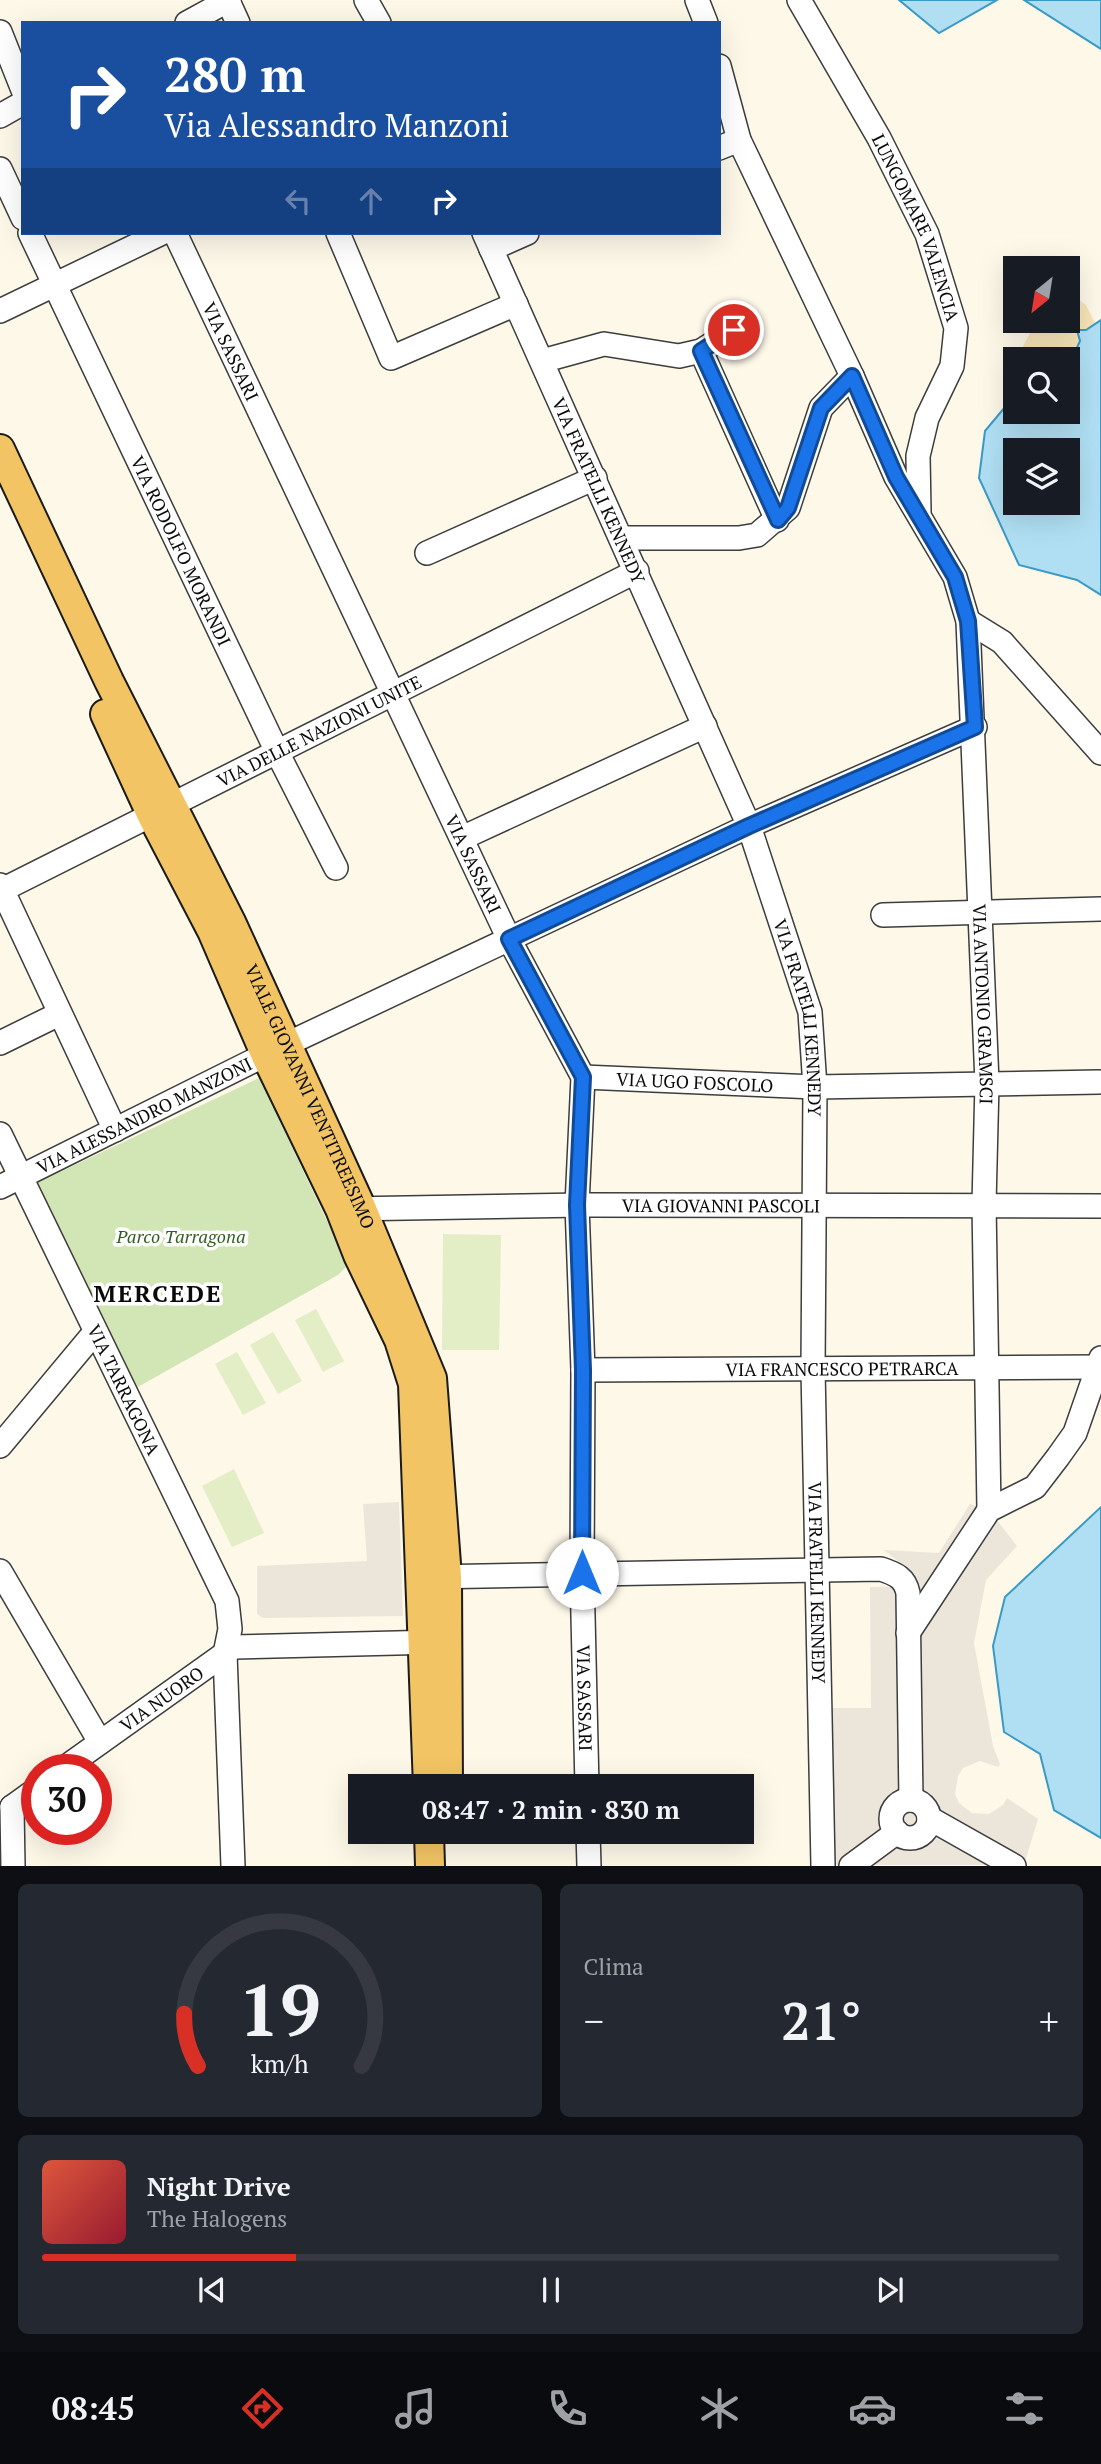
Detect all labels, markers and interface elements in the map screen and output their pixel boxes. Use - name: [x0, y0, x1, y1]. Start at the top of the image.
- text: 280 m: [164, 41, 306, 106]
- icon: right: [49, 49, 140, 140]
- text: Via Alessandro Manzoni: [164, 104, 509, 146]
- street label: LUNGOMARE VALENCIA: [867, 130, 965, 325]
- icon: left: [279, 182, 317, 220]
- icon: ahead: [352, 182, 390, 220]
- icon: right: [425, 182, 463, 220]
- north arrow: [1003, 256, 1080, 332]
- map controls: [1003, 256, 1080, 515]
- street label: VIA SASSARI: [197, 298, 265, 405]
- pin: [704, 300, 764, 360]
- icon: arrive: [715, 311, 753, 349]
- button: search: [1003, 347, 1080, 424]
- street label: VIA FRATELLI KENNEDY: [547, 393, 651, 588]
- button: layers: [1003, 438, 1080, 515]
- street label: VIA RODOLFO MORANDI: [126, 452, 237, 650]
- street label: VIA DELLE NAZIONI UNITE: [213, 669, 425, 792]
- street label: VIA SASSARI: [440, 811, 507, 917]
- street label: VIA ANTONIO GRAMSCI: [968, 903, 999, 1105]
- street label: VIA FRATELLI KENNEDY: [768, 916, 827, 1117]
- street label: VIALE GIOVANNI VENTITREESIMO: [240, 960, 381, 1232]
- street label: VIA ALESSANDRO MANZONI: [32, 1051, 256, 1179]
- street label: VIA UGO FOSCOLO: [616, 1066, 774, 1097]
- street label: VIA GIOVANNI PASCOLI: [622, 1193, 820, 1217]
- park label: Parco Tarragona: [115, 1224, 246, 1248]
- district label: MERCEDE: [94, 1277, 222, 1309]
- street label: VIA TARRAGONA: [82, 1320, 166, 1459]
- street label: VIA FRANCESCO PETRARCA: [725, 1356, 959, 1381]
- street label: VIA FRATELLI KENNEDY: [803, 1481, 831, 1684]
- position arrow: [545, 1536, 619, 1610]
- street label: VIA SASSARI: [572, 1645, 598, 1752]
- street label: VIA NUORO: [115, 1661, 208, 1737]
- speed limit sign: 30: [21, 1754, 112, 1845]
- text: 08:47 · 2 min · 830 m: [422, 1792, 680, 1826]
- text: Clima: [584, 1951, 644, 1982]
- text: 19: [239, 1961, 321, 2058]
- text: 21°: [781, 1986, 861, 2055]
- text: −: [584, 1996, 604, 2046]
- text: +: [1039, 1996, 1059, 2046]
- text: km/h: [251, 2047, 309, 2080]
- text: Night Drive: [147, 2169, 291, 2203]
- text: The Halogens: [147, 2203, 287, 2234]
- icon: previous: [193, 2271, 231, 2309]
- icon: pause: [532, 2271, 570, 2309]
- icon: next: [871, 2271, 909, 2309]
- icon: directions: [238, 2384, 287, 2433]
- icon: music: [391, 2384, 440, 2433]
- icon: phone: [543, 2384, 592, 2433]
- icon: climate: [695, 2384, 744, 2433]
- icon: car: [848, 2384, 897, 2433]
- icon: filters: [1000, 2384, 1049, 2433]
- text: 08:45: [52, 2387, 135, 2429]

